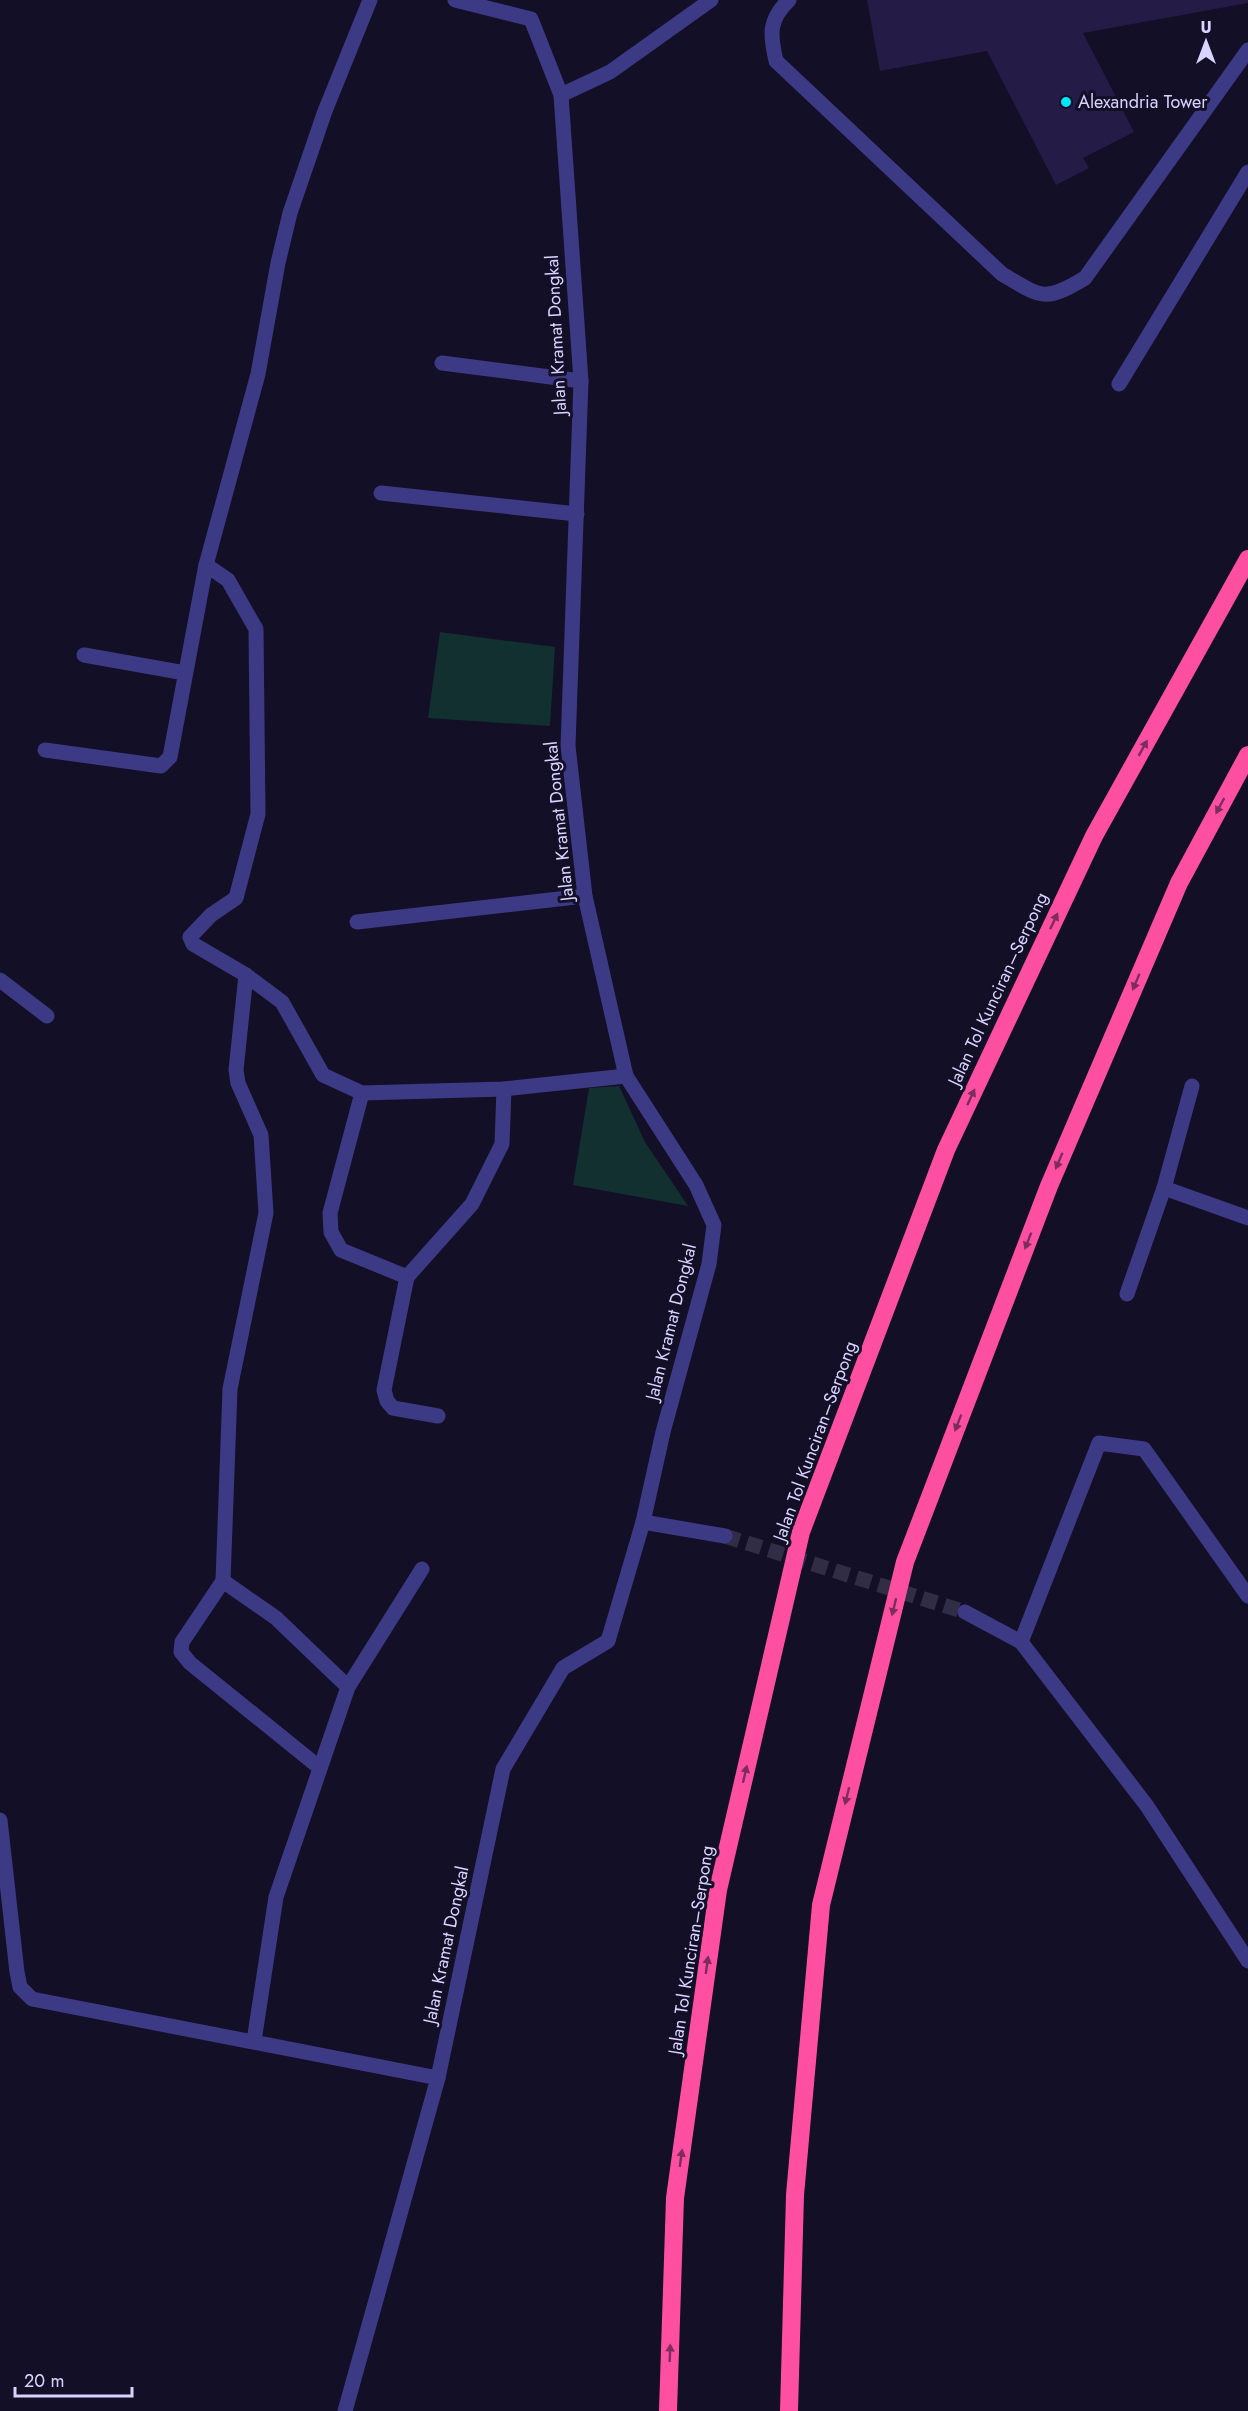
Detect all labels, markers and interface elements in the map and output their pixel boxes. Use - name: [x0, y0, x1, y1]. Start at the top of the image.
- north arrow: [1176, 12, 1236, 72]
- text: U: [1200, 16, 1212, 39]
- place label: Alexandria Tower: [1078, 89, 1208, 115]
- marker: Alexandria Tower: [1059, 95, 1073, 109]
- street label: Jalan Kramat Dongkal: [539, 254, 573, 418]
- one-way arrow: [1138, 739, 1148, 756]
- street label: Jalan Kramat Dongkal: [538, 740, 581, 904]
- one-way arrow: [1215, 798, 1225, 815]
- street label: Jalan Tol Kunciran–Serpong: [941, 888, 1054, 1092]
- one-way arrow: [1049, 912, 1058, 929]
- one-way arrow: [1131, 973, 1140, 991]
- one-way arrow: [966, 1089, 975, 1106]
- one-way arrow: [1054, 1153, 1064, 1171]
- one-way arrow: [1022, 1232, 1032, 1250]
- street label: Jalan Kramat Dongkal: [638, 1241, 703, 1405]
- street label: Jalan Tol Kunciran–Serpong: [766, 1337, 863, 1547]
- one-way arrow: [953, 1414, 962, 1432]
- one-way arrow: [888, 1598, 898, 1616]
- one-way arrow: [740, 1764, 750, 1783]
- one-way arrow: [842, 1787, 852, 1805]
- street label: Jalan Tol Kunciran–Serpong: [661, 1844, 720, 2058]
- street label: Jalan Kramat Dongkal: [416, 1864, 475, 2028]
- one-way arrow: [703, 1955, 712, 1974]
- one-way arrow: [676, 2148, 685, 2167]
- one-way arrow: [665, 2343, 674, 2362]
- scale bar: [15, 2360, 132, 2398]
- text: 20 m: [24, 2368, 64, 2394]

